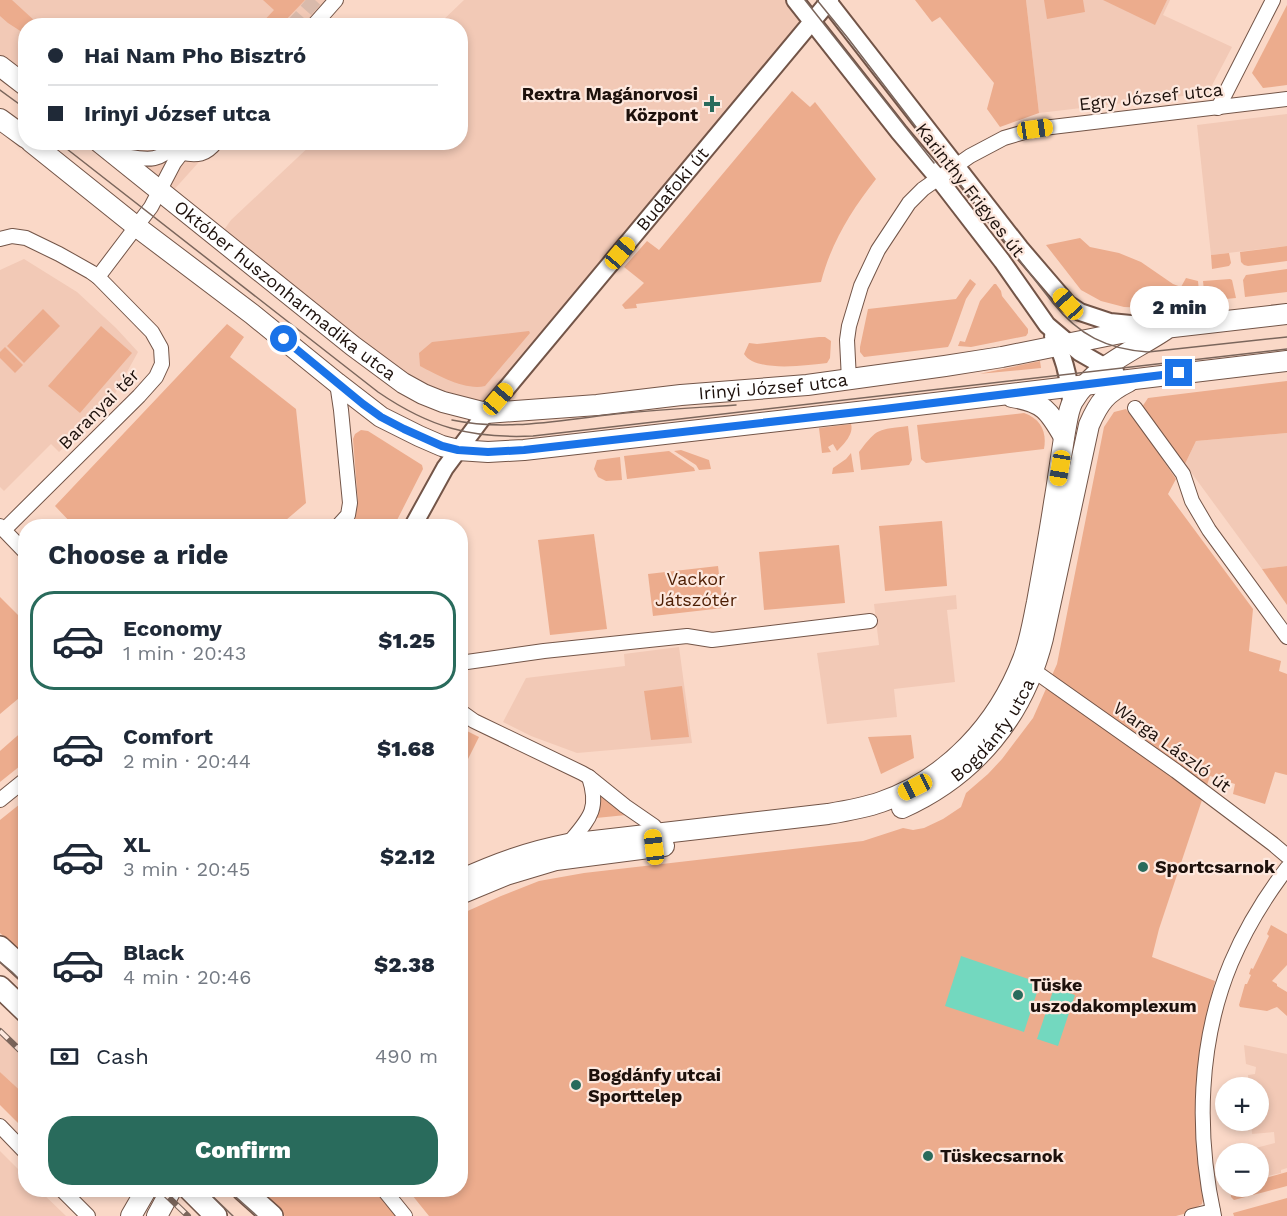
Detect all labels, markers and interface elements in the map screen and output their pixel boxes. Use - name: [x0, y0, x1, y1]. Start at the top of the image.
- text: Hai Nam Pho Bisztró: [84, 43, 306, 68]
- street label: Egry József utca: [1078, 79, 1224, 114]
- place label: Rextra Magánorvosi Központ: [522, 83, 698, 125]
- marker: Rextra Magánorvosi Központ: [703, 95, 721, 113]
- text: Irinyi József utca: [84, 101, 271, 126]
- car: [1016, 118, 1054, 140]
- street label: Karinthy Frigyes út: [912, 119, 1029, 261]
- street label: Budafoki út: [631, 143, 713, 235]
- street label: Október huszonharmadika utca: [170, 196, 400, 384]
- car: [602, 233, 638, 273]
- car: [1049, 285, 1087, 323]
- callout: 2 min: [1130, 286, 1228, 328]
- text: 2 min: [1152, 295, 1207, 319]
- route start: [270, 325, 297, 352]
- route end: [1165, 359, 1192, 386]
- street label: Baranyai tér: [54, 364, 143, 453]
- street label: Irinyi József utca: [698, 369, 849, 404]
- car: [480, 379, 516, 419]
- car: [1048, 449, 1072, 487]
- text: Choose a ride: [48, 539, 228, 571]
- park label: Vackor Játszótér: [655, 568, 737, 610]
- icon: car: [51, 614, 105, 668]
- text: Economy: [123, 616, 222, 641]
- text: $1.25: [378, 628, 435, 653]
- text: 1 min · 20:43: [123, 641, 246, 665]
- street label: Bogdánfy utca: [946, 675, 1038, 786]
- street label: Warga László út: [1109, 697, 1236, 797]
- icon: car: [51, 722, 105, 776]
- text: Comfort: [123, 724, 213, 749]
- text: $1.68: [377, 736, 435, 761]
- text: 2 min · 20:44: [123, 749, 251, 773]
- car: [895, 771, 935, 803]
- car: [643, 828, 665, 866]
- icon: car: [51, 830, 105, 884]
- text: XL: [123, 832, 151, 857]
- text: $2.12: [380, 844, 435, 869]
- place label: Sportcsarnok: [1155, 856, 1276, 877]
- text: 3 min · 20:45: [123, 857, 250, 881]
- marker: Sportcsarnok: [1136, 860, 1150, 874]
- icon: car: [51, 938, 105, 992]
- text: Black: [123, 940, 184, 965]
- text: $2.38: [374, 952, 435, 977]
- text: 4 min · 20:46: [123, 965, 251, 989]
- place label: Tüske uszodakomplexum: [1030, 974, 1197, 1016]
- marker: Tüske uszodakomplexum: [1011, 988, 1025, 1002]
- icon: cash: [48, 1040, 81, 1073]
- text: Cash: [96, 1044, 149, 1069]
- text: 490 m: [375, 1044, 438, 1068]
- place label: Bogdánfy utcai Sporttelep: [588, 1064, 721, 1106]
- map controls: [1215, 1077, 1269, 1197]
- button: +: [1215, 1077, 1269, 1131]
- marker: Bogdánfy utcai Sporttelep: [569, 1078, 583, 1092]
- button: Confirm: [48, 1116, 438, 1185]
- button: −: [1215, 1143, 1269, 1197]
- place label: Tüskecsarnok: [940, 1145, 1064, 1166]
- marker: Tüskecsarnok: [921, 1149, 935, 1163]

